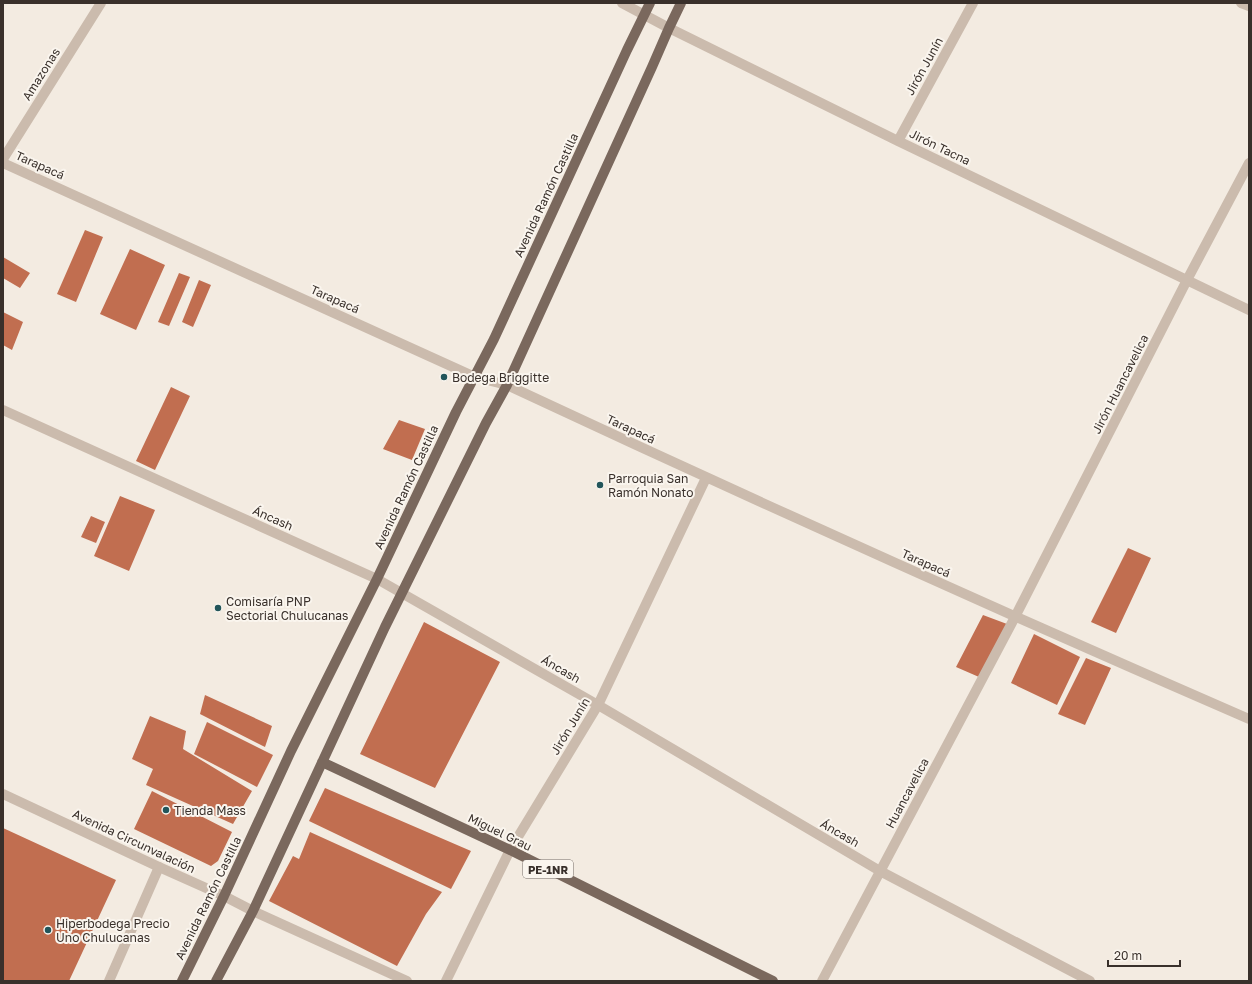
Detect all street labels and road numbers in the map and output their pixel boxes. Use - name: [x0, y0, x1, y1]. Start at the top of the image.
- street label: Jirón Junín: [902, 34, 946, 98]
- street label: Amazonas: [19, 45, 63, 103]
- street label: Jirón Tacna: [907, 126, 973, 168]
- street label: Avenida Ramón Castilla: [511, 131, 581, 259]
- street label: Tarapacá: [13, 148, 67, 182]
- street label: Tarapacá: [308, 282, 362, 316]
- street label: Jirón Huancavelica: [1088, 332, 1152, 436]
- street label: Tarapacá: [604, 411, 658, 447]
- street label: Avenida Ramón Castilla: [371, 423, 441, 551]
- street label: Áncash: [251, 503, 295, 533]
- street label: Tarapacá: [899, 546, 953, 580]
- street label: Áncash: [539, 652, 583, 686]
- street label: Jirón Junín: [547, 695, 593, 757]
- street label: Huancavelica: [882, 755, 932, 831]
- street label: Avenida Circunvalación: [70, 806, 198, 876]
- street label: Miguel Grau: [466, 810, 534, 854]
- street label: Áncash: [818, 816, 862, 850]
- street label: Avenida Ramón Castilla: [172, 834, 244, 962]
- road number: PE-1NR: [523, 860, 573, 878]

